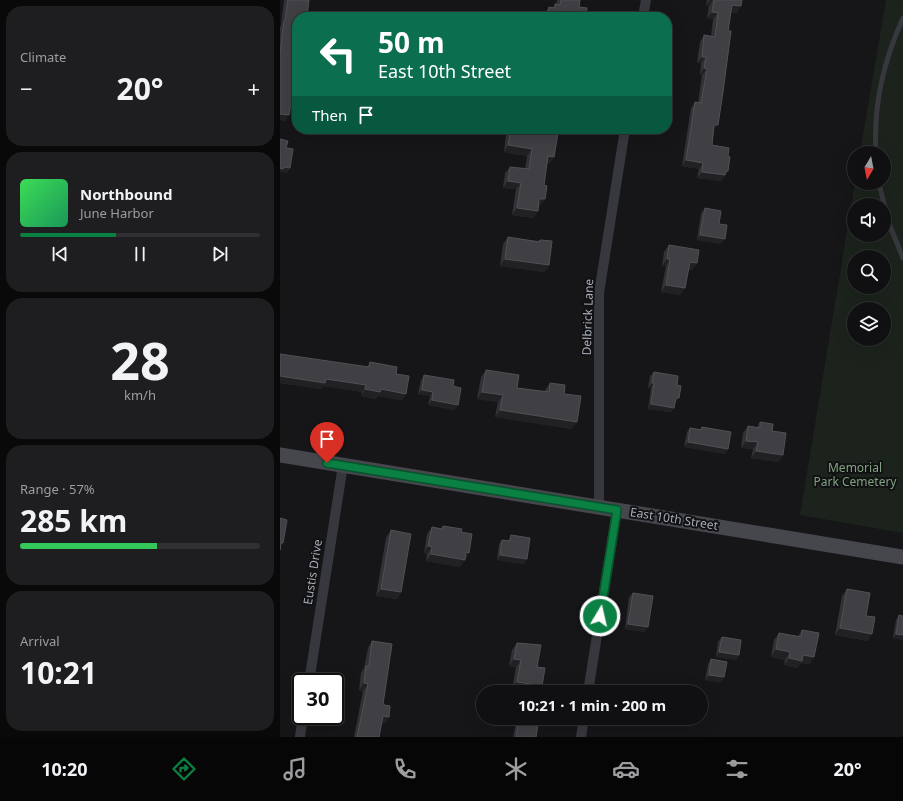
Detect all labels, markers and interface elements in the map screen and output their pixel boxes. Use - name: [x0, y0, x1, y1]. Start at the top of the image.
- text: 50 m: [378, 23, 445, 61]
- icon: left: [312, 28, 364, 80]
- text: Climate: [20, 48, 66, 66]
- text: East 10th Street: [378, 59, 511, 83]
- text: 20°: [116, 68, 164, 109]
- text: −: [20, 73, 33, 103]
- text: +: [247, 73, 260, 103]
- icon: arrive: [355, 104, 377, 126]
- text: Then: [312, 105, 347, 125]
- north arrow: [847, 146, 891, 190]
- map controls: [847, 146, 891, 346]
- text: Northbound: [80, 184, 172, 204]
- button: sound: [847, 198, 891, 242]
- text: June Harbor: [80, 204, 154, 222]
- icon: previous: [49, 243, 71, 265]
- icon: pause: [129, 243, 151, 265]
- icon: next: [209, 243, 231, 265]
- button: search: [847, 250, 891, 294]
- street label: Delbrick Lane: [578, 278, 597, 356]
- button: layers: [847, 302, 891, 346]
- text: 28: [110, 324, 170, 395]
- text: km/h: [124, 386, 156, 404]
- pin: [310, 422, 344, 463]
- icon: arrive: [316, 428, 338, 450]
- park label: Memorial Park Cemetery: [814, 459, 897, 490]
- text: Range · 57%: [20, 480, 95, 498]
- text: 285 km: [20, 500, 127, 541]
- street label: East 10th Street: [629, 503, 720, 534]
- street label: Eustis Drive: [299, 538, 326, 606]
- position arrow: [579, 595, 621, 637]
- text: Arrival: [20, 632, 60, 650]
- text: 10:21: [20, 652, 97, 693]
- speed limit sign: 30: [292, 673, 344, 725]
- text: 10:21 · 1 min · 200 m: [518, 695, 666, 715]
- icon: directions: [170, 755, 198, 783]
- icon: music: [281, 755, 309, 783]
- icon: phone: [391, 755, 419, 783]
- icon: climate: [502, 755, 530, 783]
- icon: car: [612, 755, 640, 783]
- icon: filters: [723, 755, 751, 783]
- text: 10:20: [41, 757, 88, 781]
- text: 20°: [833, 757, 862, 781]

